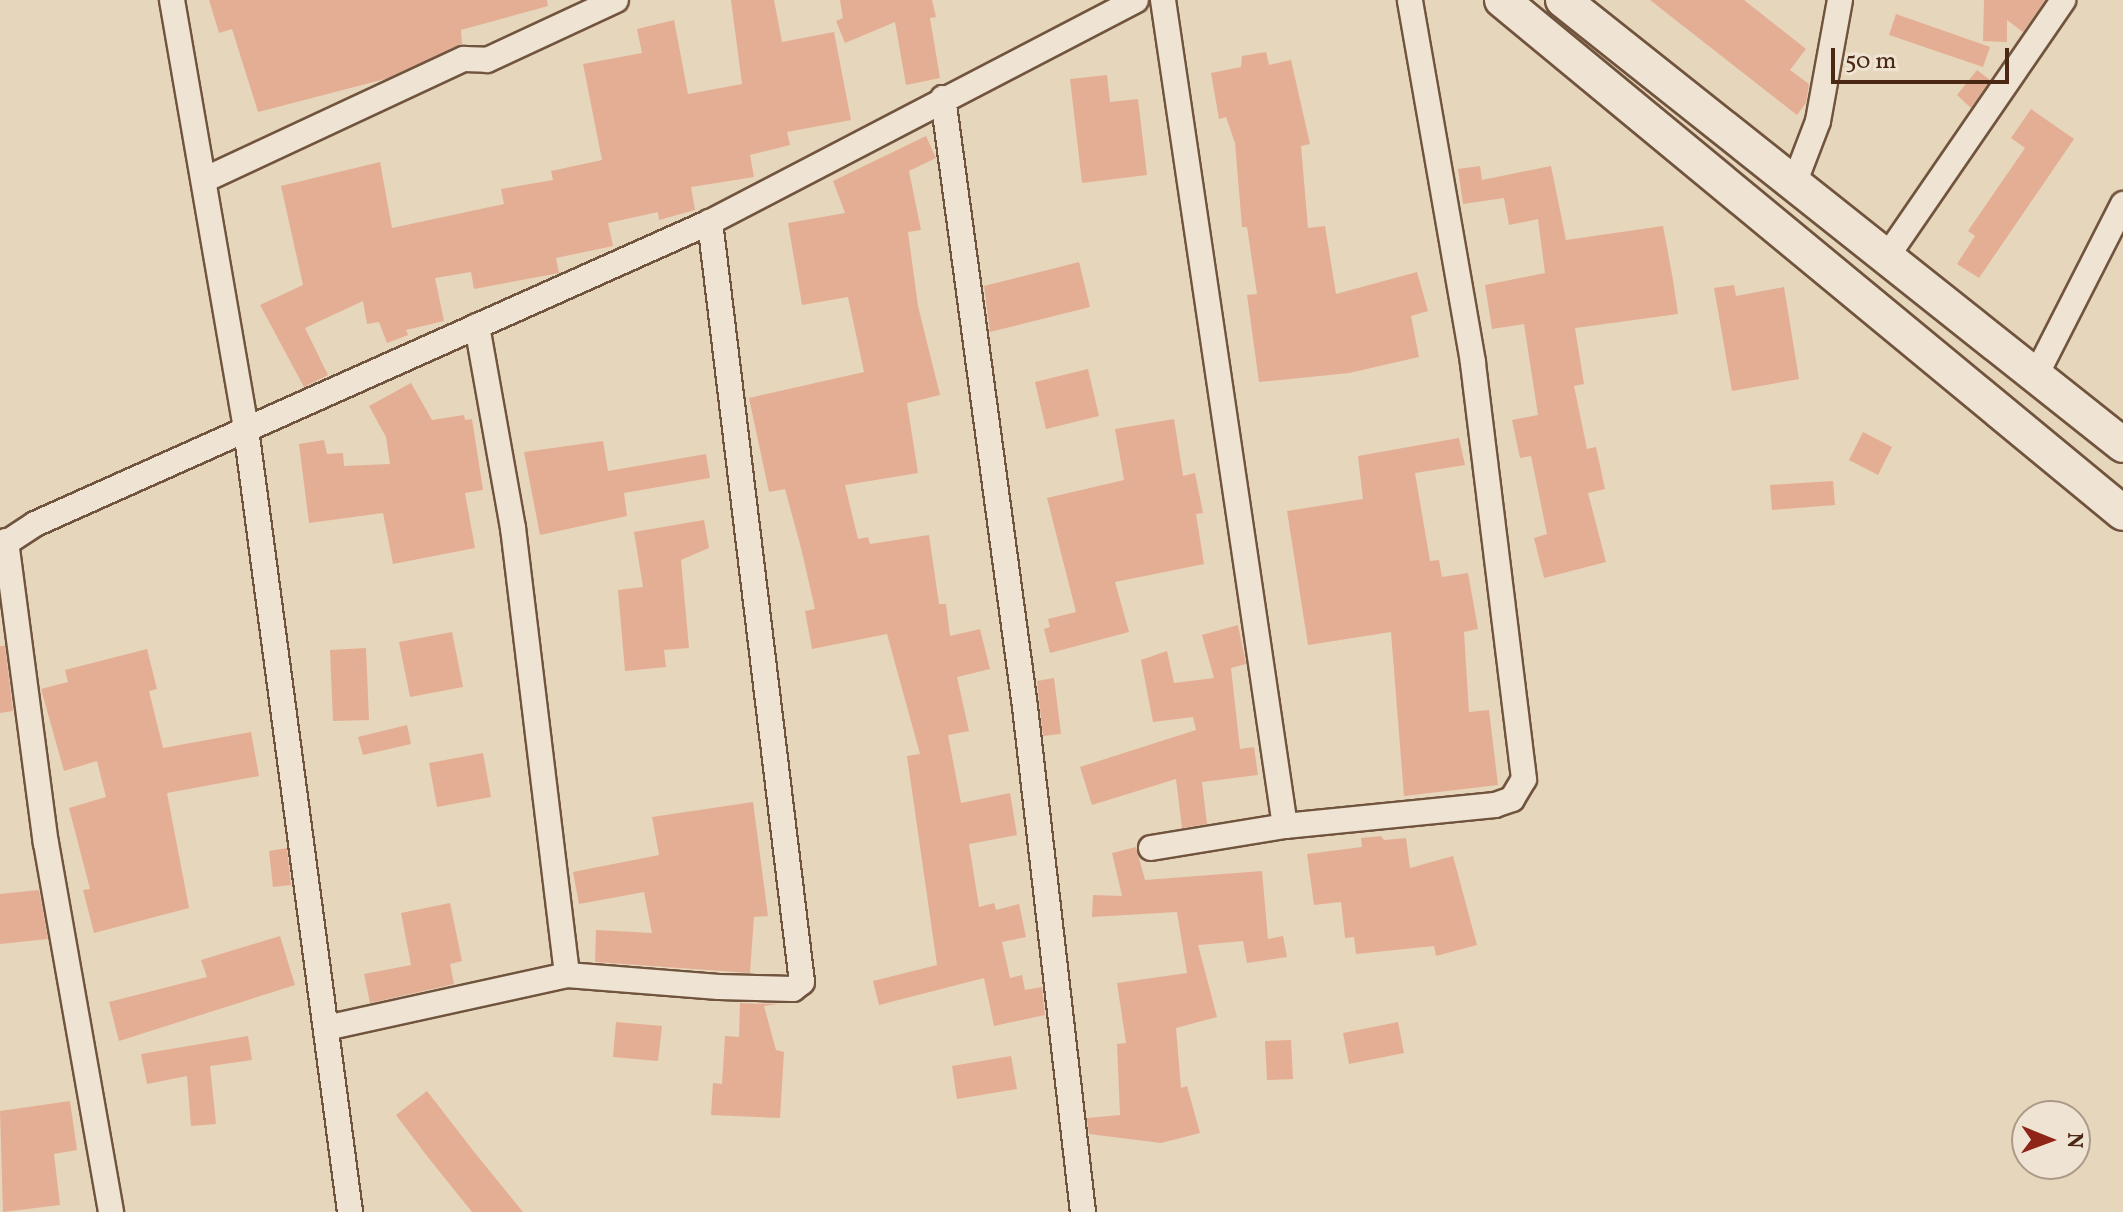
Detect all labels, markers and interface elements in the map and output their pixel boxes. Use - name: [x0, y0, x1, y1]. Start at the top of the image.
- scale bar: [1835, 32, 2013, 82]
- text: 50 m: [1845, 45, 1897, 79]
- north arrow: [2011, 1100, 2091, 1180]
- text: N: [2058, 1132, 2089, 1149]

